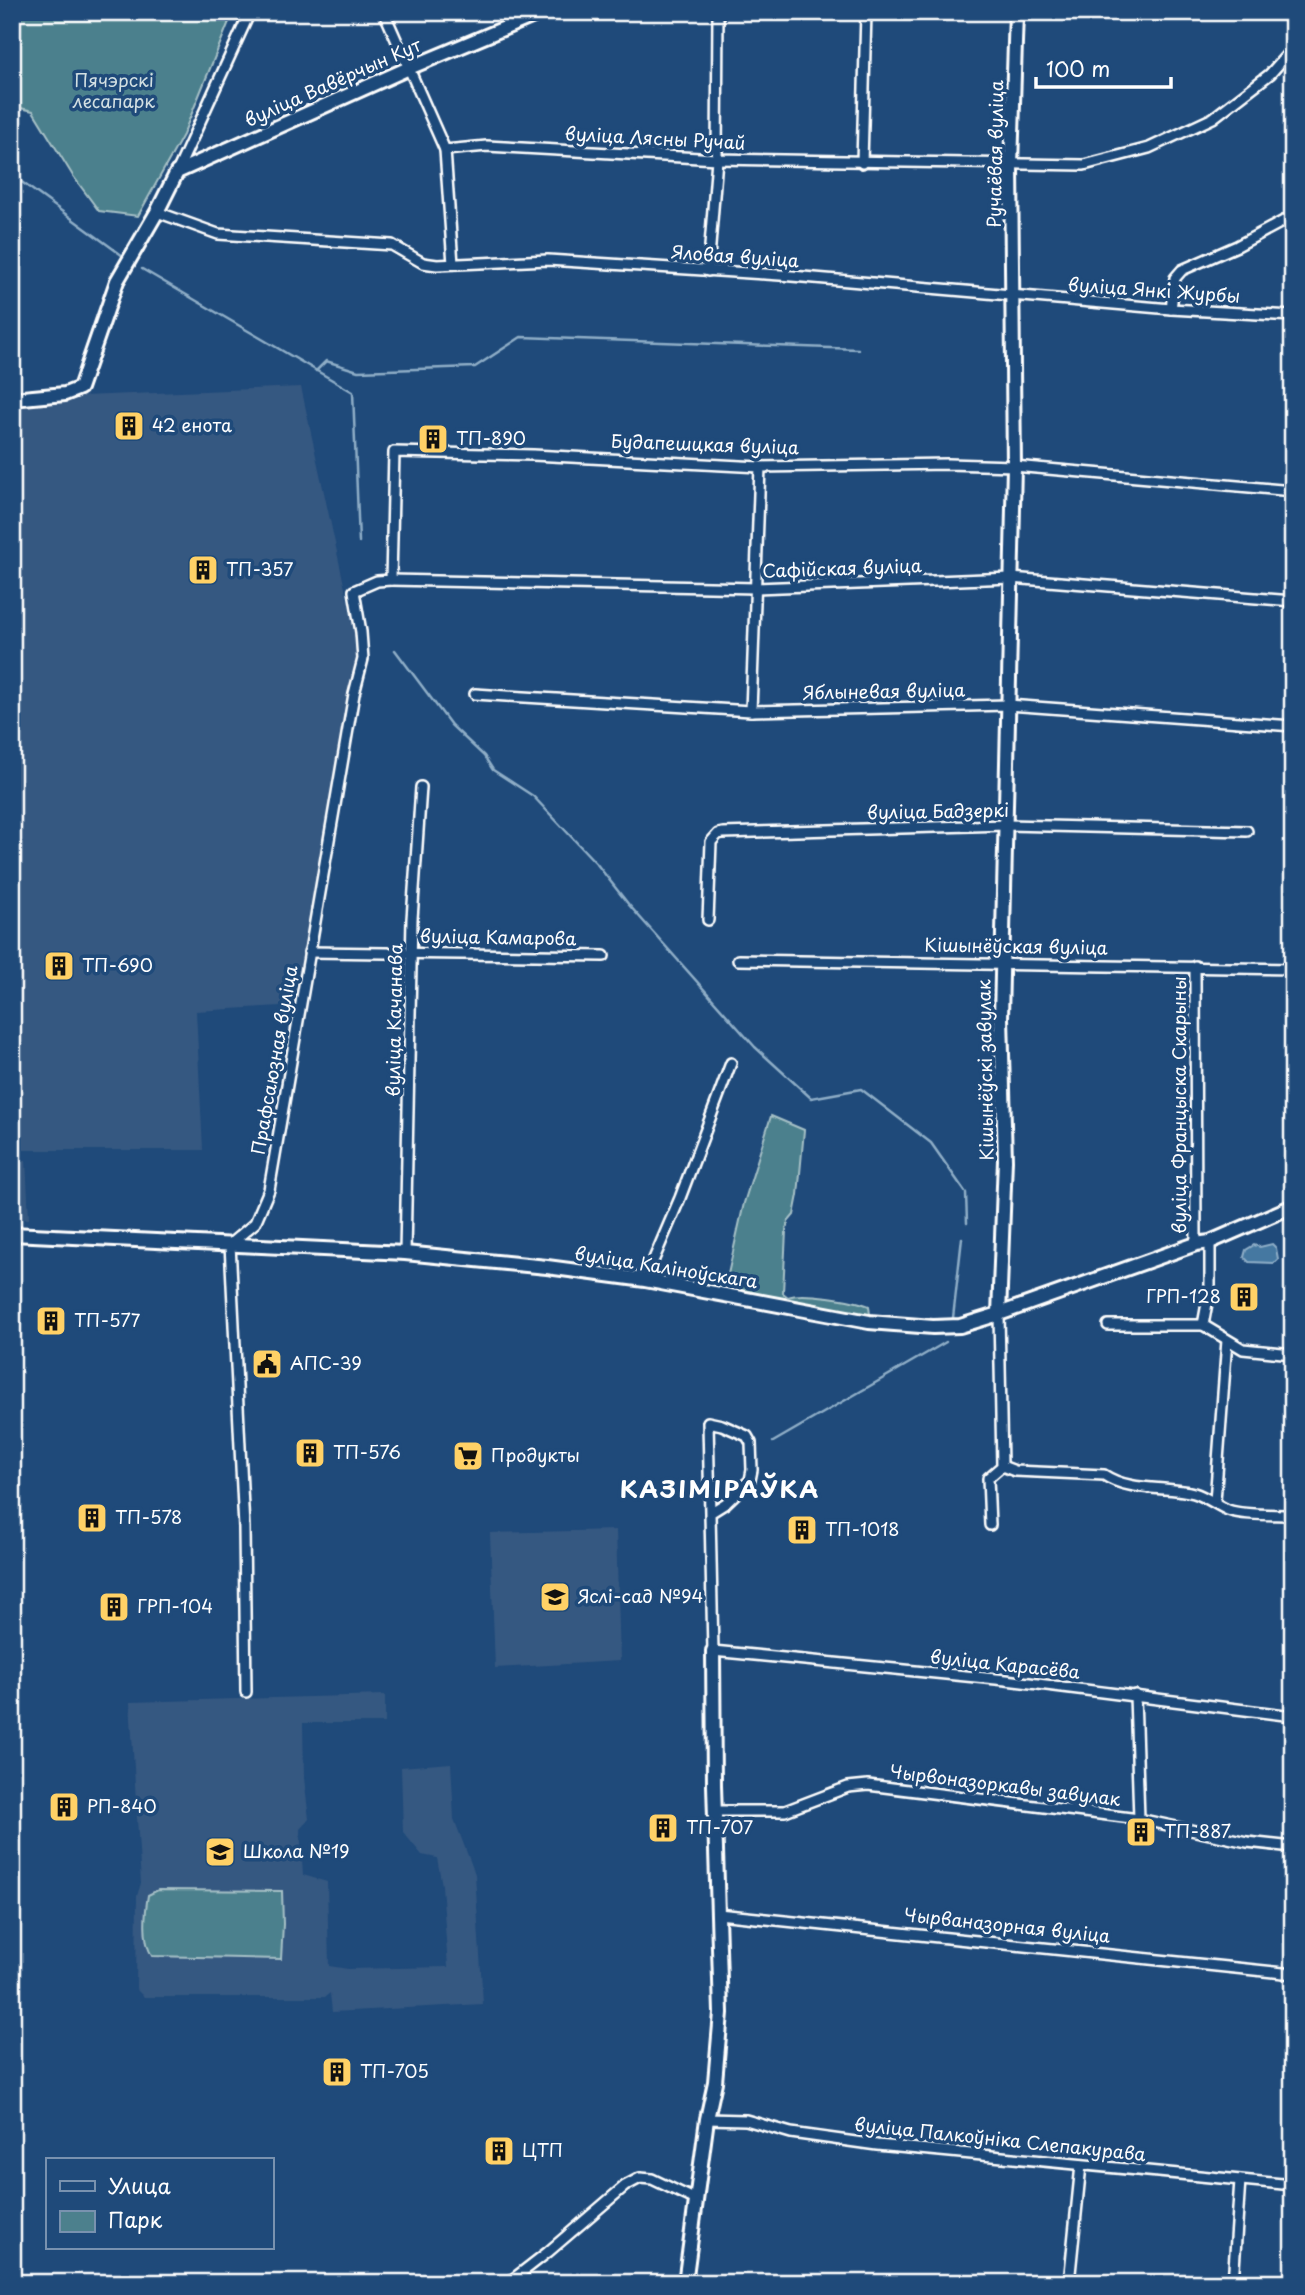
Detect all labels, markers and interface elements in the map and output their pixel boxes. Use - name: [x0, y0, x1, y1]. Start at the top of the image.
- street label: вуліца Вавёрчын Кут: [240, 30, 425, 133]
- scale bar: [1036, 46, 1170, 90]
- text: 100 m: [1046, 52, 1110, 84]
- park label: Пячэрскі лесапарк: [72, 66, 155, 114]
- street label: Ручаёвая вуліца: [980, 80, 1009, 228]
- street label: вуліца Лясны Ручай: [564, 119, 746, 156]
- street label: Яловая вуліца: [670, 238, 800, 273]
- street label: вуліца Янкі Журбы: [1067, 270, 1241, 309]
- building icon: 42 енота: [112, 409, 146, 443]
- place label: 42 енота: [152, 411, 232, 438]
- building icon: ТП-890: [416, 422, 450, 456]
- place label: ТП-890: [456, 424, 526, 451]
- street label: Будапешцкая вуліца: [611, 427, 800, 460]
- street label: Сафійская вуліца: [762, 551, 922, 584]
- building icon: ТП-357: [186, 553, 220, 587]
- place label: ТП-357: [226, 555, 293, 582]
- street label: Яблыневая вуліца: [803, 676, 965, 705]
- street label: вуліца Бадзеркі: [867, 796, 1009, 825]
- street label: вуліца Камарова: [420, 922, 577, 951]
- street label: Кішынёўская вуліца: [924, 930, 1108, 961]
- street label: вуліца Качанава: [379, 942, 408, 1097]
- building icon: ТП-690: [42, 949, 76, 983]
- place label: ТП-690: [82, 951, 153, 978]
- street label: Прафсаюзная вуліца: [244, 963, 303, 1156]
- street label: вуліца Францыска Скарыны: [1165, 976, 1192, 1234]
- street label: Кішынёўскі завулак: [969, 979, 1000, 1161]
- street label: вуліца Каліноўскага: [573, 1239, 760, 1294]
- building icon: ГРП-128: [1227, 1280, 1261, 1314]
- place label: ГРП-128: [1146, 1282, 1221, 1309]
- building icon: ТП-577: [34, 1304, 68, 1338]
- place label: ТП-577: [74, 1306, 141, 1333]
- public building icon: АПС-39: [250, 1347, 284, 1381]
- place label: АПС-39: [290, 1349, 362, 1376]
- building icon: ТП-576: [293, 1436, 327, 1470]
- place label: ТП-576: [333, 1438, 401, 1465]
- supermarket icon: Продукты: [451, 1439, 485, 1473]
- place label: Продукты: [491, 1441, 580, 1468]
- district label: КАЗІМІРАЎКА: [620, 1470, 820, 1506]
- building icon: ТП-578: [75, 1501, 109, 1535]
- place label: ТП-578: [115, 1503, 182, 1530]
- building icon: ТП-1018: [785, 1513, 819, 1547]
- place label: ТП-1018: [825, 1515, 900, 1542]
- school or university icon: Яслі-сад №94: [538, 1580, 572, 1614]
- place label: Яслі-сад №94: [578, 1582, 703, 1609]
- building icon: ГРП-104: [97, 1590, 131, 1624]
- place label: ГРП-104: [137, 1592, 213, 1619]
- street label: вуліца Карасёва: [929, 1642, 1082, 1685]
- street label: Чырвоназоркавы завулак: [888, 1757, 1122, 1812]
- building icon: РП-840: [47, 1790, 81, 1824]
- place label: РП-840: [87, 1792, 157, 1819]
- building icon: ТП-707: [646, 1811, 680, 1845]
- place label: ТП-707: [686, 1813, 753, 1840]
- building icon: ТП-887: [1124, 1815, 1158, 1849]
- place label: ТП-887: [1164, 1817, 1231, 1844]
- school or university icon: Школа №19: [203, 1835, 237, 1869]
- place label: Школа №19: [243, 1837, 350, 1864]
- street label: Чырваназорная вуліца: [903, 1900, 1112, 1949]
- building icon: ТП-705: [320, 2055, 354, 2089]
- place label: ТП-705: [360, 2057, 429, 2084]
- street label: вуліца Палкоўніка Слепакурава: [853, 2110, 1148, 2167]
- building icon: ЦТП: [482, 2134, 516, 2168]
- place label: ЦТП: [522, 2136, 563, 2163]
- legend: [46, 2158, 273, 2250]
- text: Улица: [108, 2169, 171, 2201]
- text: Парк: [108, 2203, 163, 2235]

